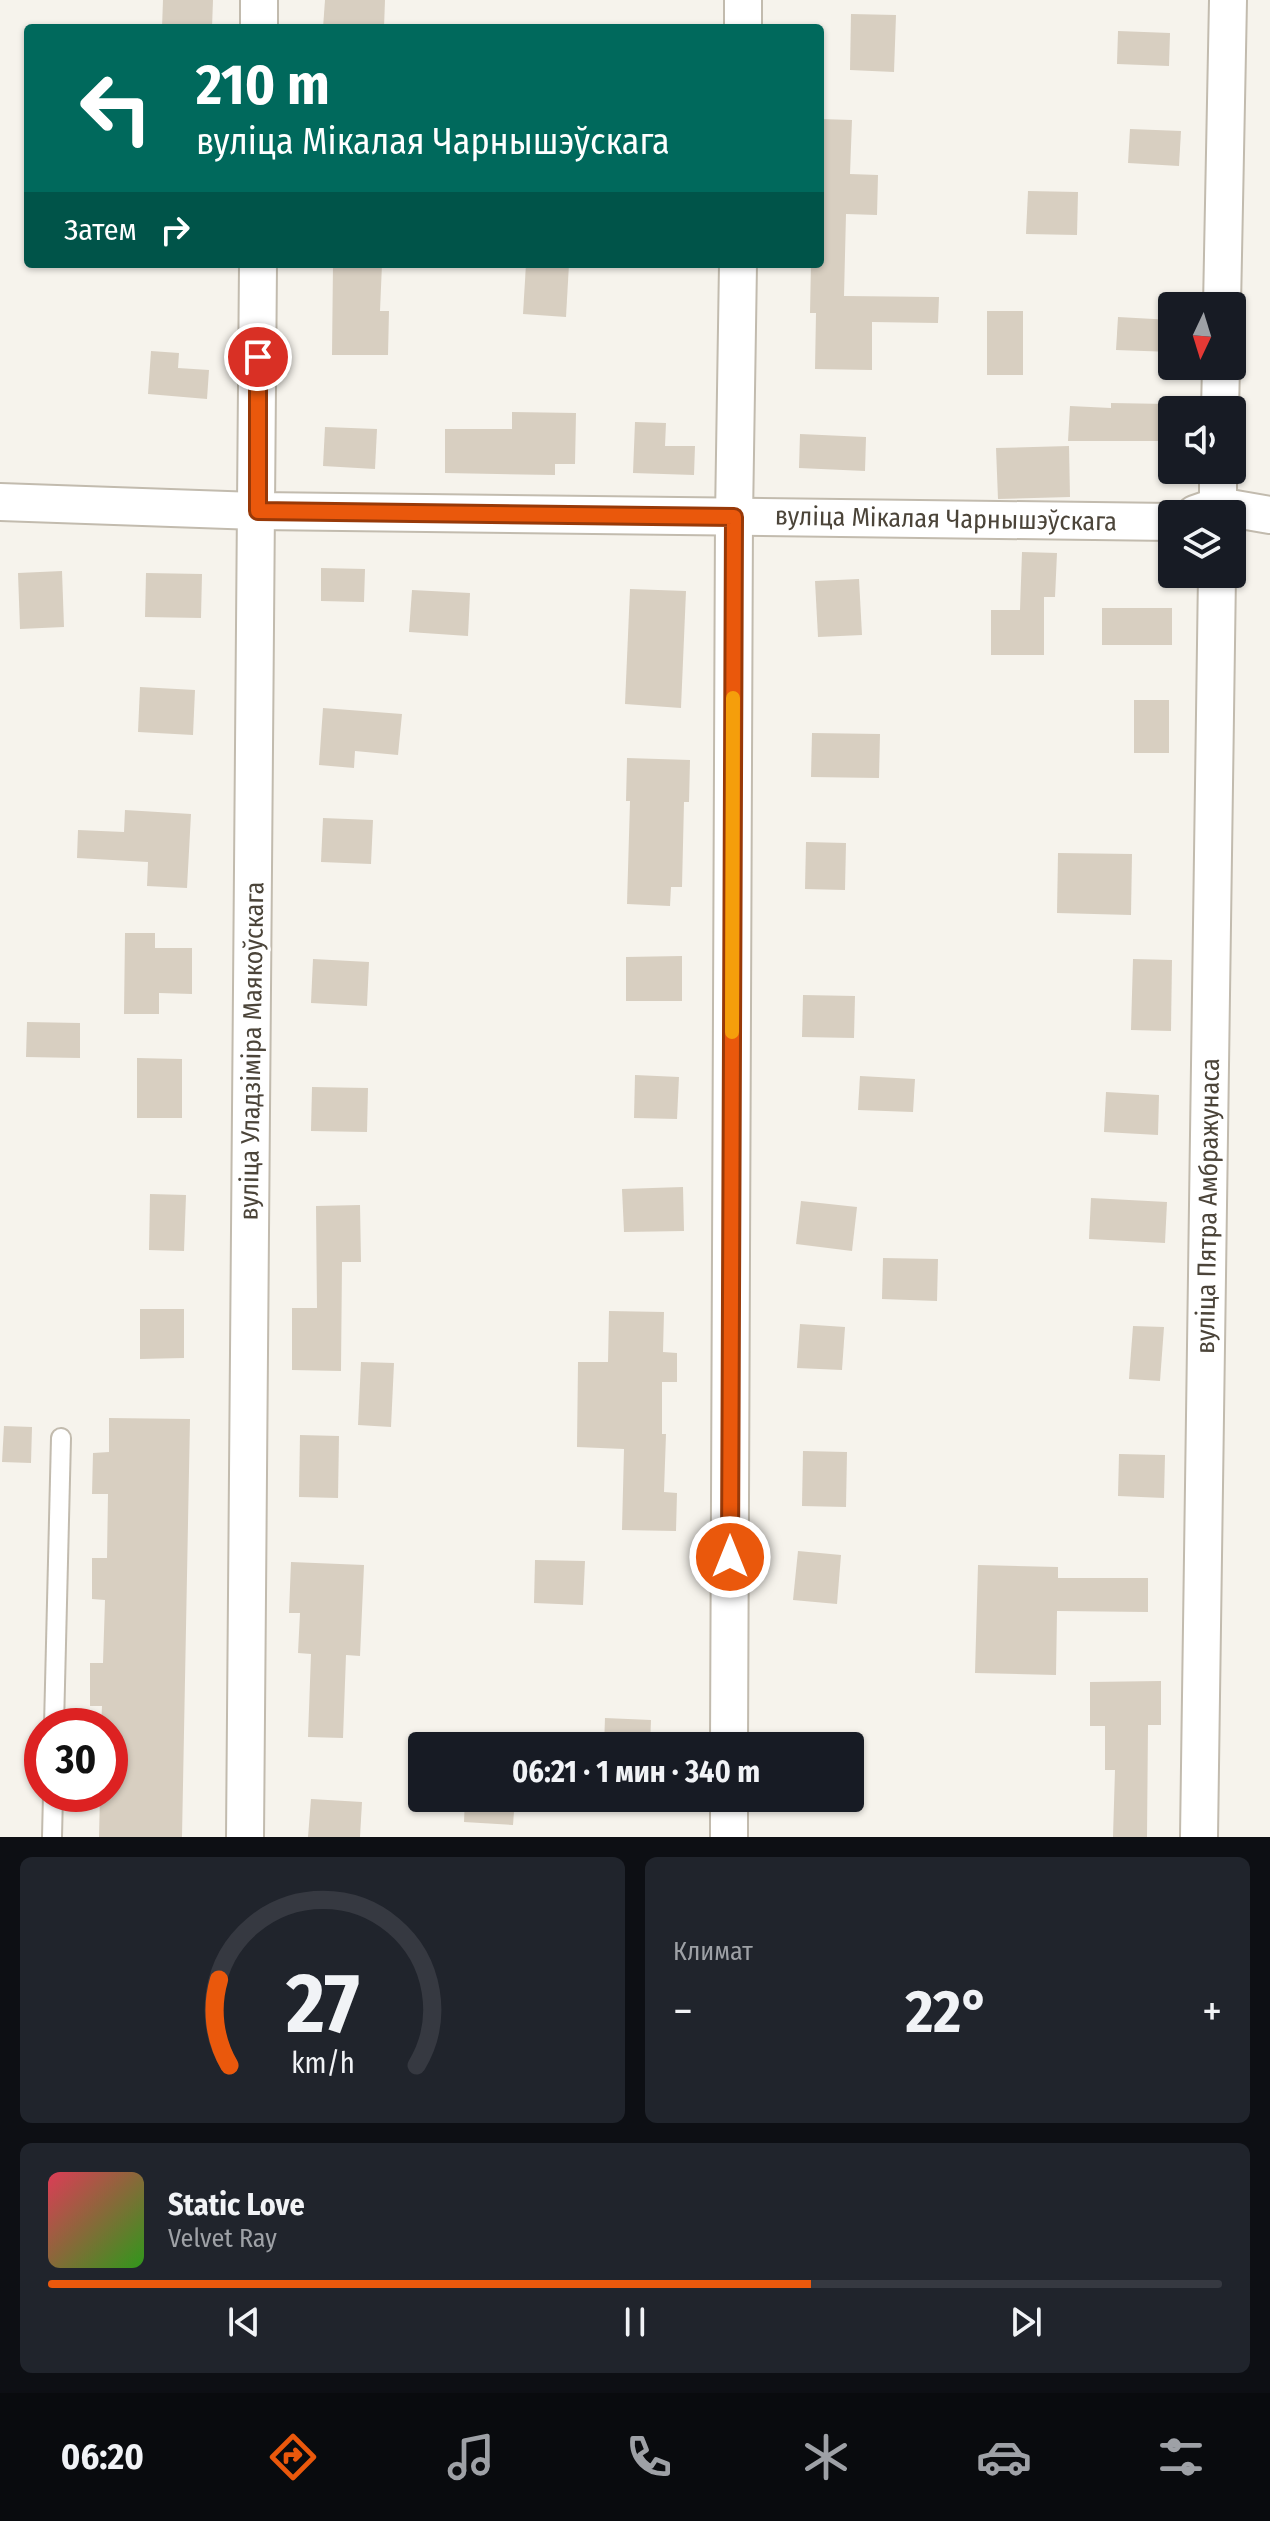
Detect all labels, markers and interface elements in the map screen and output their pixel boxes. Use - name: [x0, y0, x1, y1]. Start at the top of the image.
- text: 210 m: [196, 52, 330, 119]
- icon: left: [64, 56, 168, 160]
- text: вуліца Мікалая Чарнышэўскага: [196, 120, 670, 164]
- icon: right: [153, 208, 197, 252]
- text: Затем: [64, 212, 137, 248]
- north arrow: [1158, 292, 1246, 380]
- map controls: [1158, 292, 1246, 588]
- pin: [224, 323, 292, 391]
- icon: arrive: [236, 335, 280, 379]
- button: sound: [1158, 396, 1246, 484]
- button: layers: [1158, 500, 1246, 588]
- street label: вуліца Мікалая Чарнышэўскага: [775, 501, 1117, 537]
- street label: вуліца Уладзіміра Маякоўскага: [234, 881, 270, 1221]
- street label: вуліца Пятра Амбражунаса: [1190, 1058, 1226, 1354]
- position arrow: [688, 1515, 772, 1599]
- speed limit sign: 30: [24, 1708, 128, 1812]
- text: 06:21 · 1 мин · 340 m: [512, 1754, 760, 1790]
- text: Климат: [673, 1936, 753, 1967]
- text: 27: [285, 1954, 359, 2054]
- text: 22°: [906, 1976, 989, 2048]
- text: −: [673, 1985, 693, 2038]
- text: +: [1202, 1985, 1222, 2038]
- text: km/h: [291, 2046, 354, 2081]
- text: Static Love: [168, 2187, 305, 2223]
- text: Velvet Ray: [168, 2223, 277, 2254]
- icon: previous: [222, 2300, 266, 2344]
- icon: pause: [613, 2300, 657, 2344]
- icon: next: [1004, 2300, 1048, 2344]
- icon: directions: [265, 2429, 321, 2485]
- icon: music: [443, 2429, 499, 2485]
- icon: phone: [621, 2429, 677, 2485]
- icon: climate: [798, 2429, 854, 2485]
- icon: car: [976, 2429, 1032, 2485]
- icon: filters: [1153, 2429, 1209, 2485]
- text: 06:20: [61, 2435, 144, 2479]

